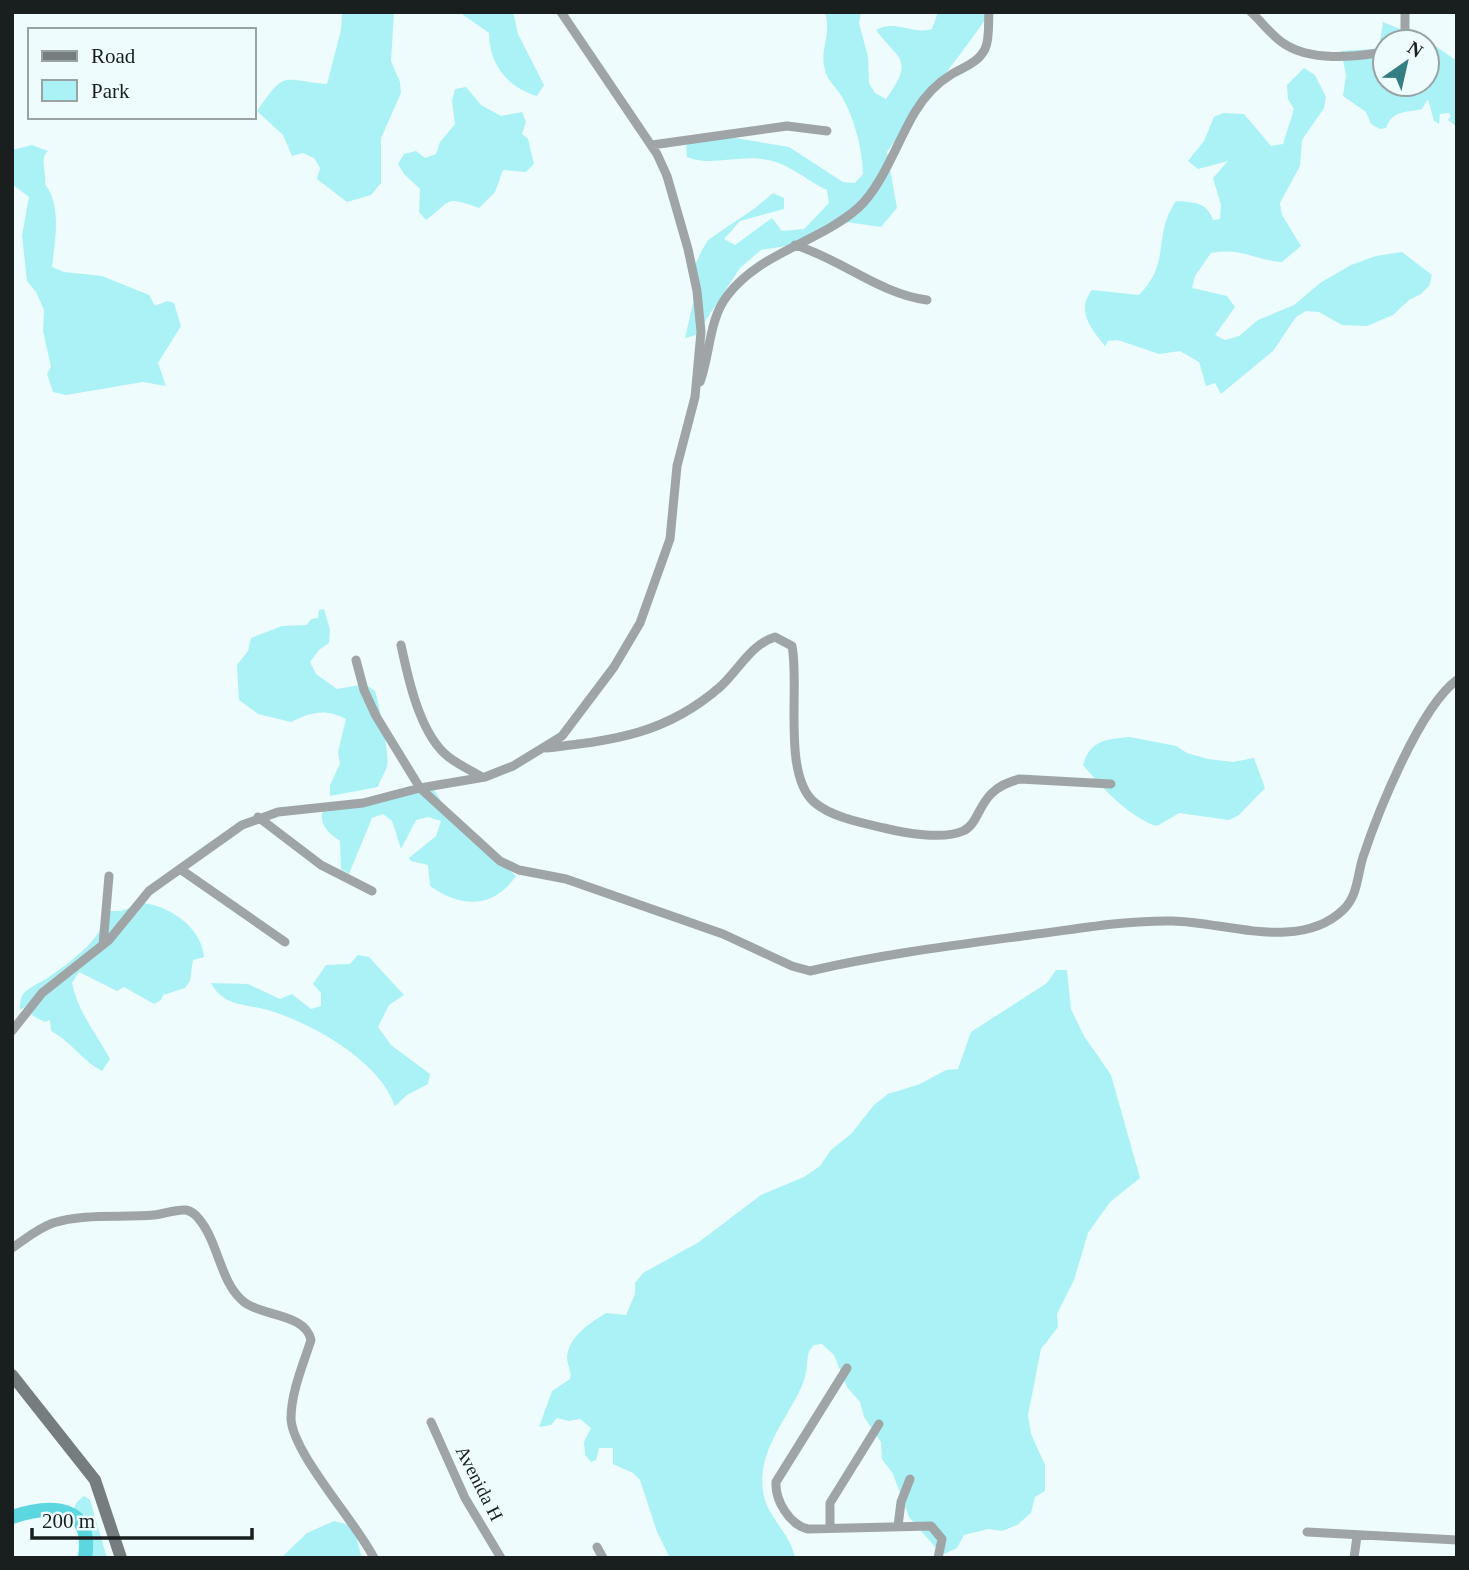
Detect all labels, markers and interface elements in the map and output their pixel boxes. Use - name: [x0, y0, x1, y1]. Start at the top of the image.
- legend: [28, 28, 256, 119]
- north arrow: [1371, 28, 1441, 98]
- text: N: [1404, 37, 1427, 62]
- text: Road: [91, 44, 136, 68]
- text: Park: [91, 79, 130, 103]
- street label: Avenida H: [452, 1442, 508, 1525]
- scale bar: [32, 1496, 252, 1540]
- text: 200 m: [42, 1509, 95, 1533]

